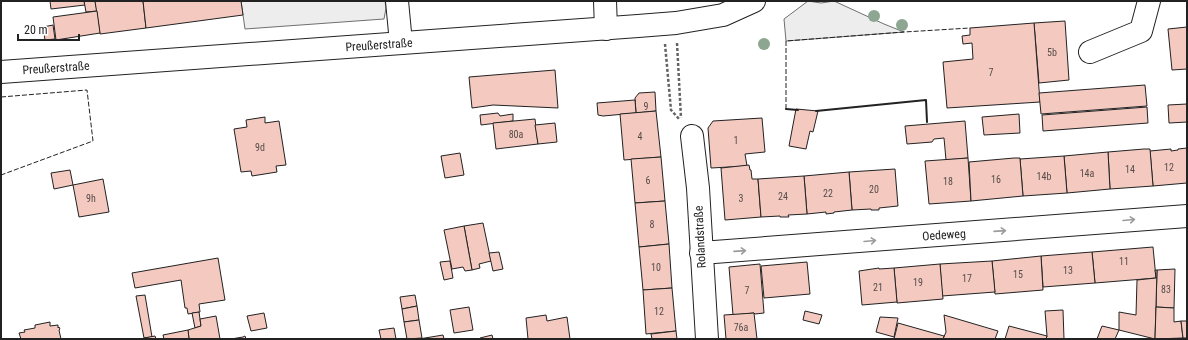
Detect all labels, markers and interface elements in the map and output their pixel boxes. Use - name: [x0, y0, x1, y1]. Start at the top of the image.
- scale bar: [18, 16, 79, 42]
- text: 20 m: [24, 23, 48, 37]
- street label: Preußerstraße: [345, 36, 413, 54]
- house number: 5b: [1047, 47, 1057, 58]
- street label: Preußerstraße: [22, 59, 90, 77]
- house number: 7: [989, 67, 994, 78]
- house number: 9: [644, 101, 649, 112]
- house number: 80a: [509, 129, 524, 140]
- house number: 4: [638, 131, 643, 142]
- house number: 1: [734, 135, 738, 146]
- house number: 9d: [255, 142, 265, 153]
- house number: 12: [1164, 162, 1174, 173]
- house number: 14: [1125, 164, 1135, 175]
- house number: 14a: [1080, 168, 1095, 179]
- house number: 14b: [1037, 171, 1051, 182]
- house number: 16: [991, 174, 1001, 185]
- house number: 6: [646, 175, 651, 186]
- house number: 18: [943, 176, 953, 187]
- house number: 20: [869, 184, 879, 195]
- house number: 22: [823, 188, 833, 199]
- house number: 24: [778, 191, 788, 202]
- house number: 9h: [86, 193, 96, 204]
- house number: 3: [739, 193, 744, 204]
- street label: Rolandstraße: [691, 205, 709, 269]
- one-way arrow: [1122, 217, 1135, 224]
- house number: 8: [650, 219, 655, 230]
- street label: Oedeweg: [922, 226, 966, 244]
- one-way arrow: [993, 227, 1006, 234]
- one-way arrow: [863, 237, 876, 244]
- one-way arrow: [733, 247, 746, 254]
- house number: 11: [1119, 256, 1129, 267]
- house number: 10: [651, 262, 661, 273]
- house number: 13: [1063, 265, 1073, 276]
- house number: 15: [1013, 269, 1023, 280]
- house number: 17: [962, 273, 972, 284]
- house number: 19: [913, 277, 923, 288]
- house number: 21: [873, 282, 883, 293]
- house number: 83: [1161, 284, 1171, 295]
- house number: 7: [745, 285, 750, 296]
- house number: 12: [654, 306, 664, 317]
- house number: 76a: [734, 322, 749, 333]

